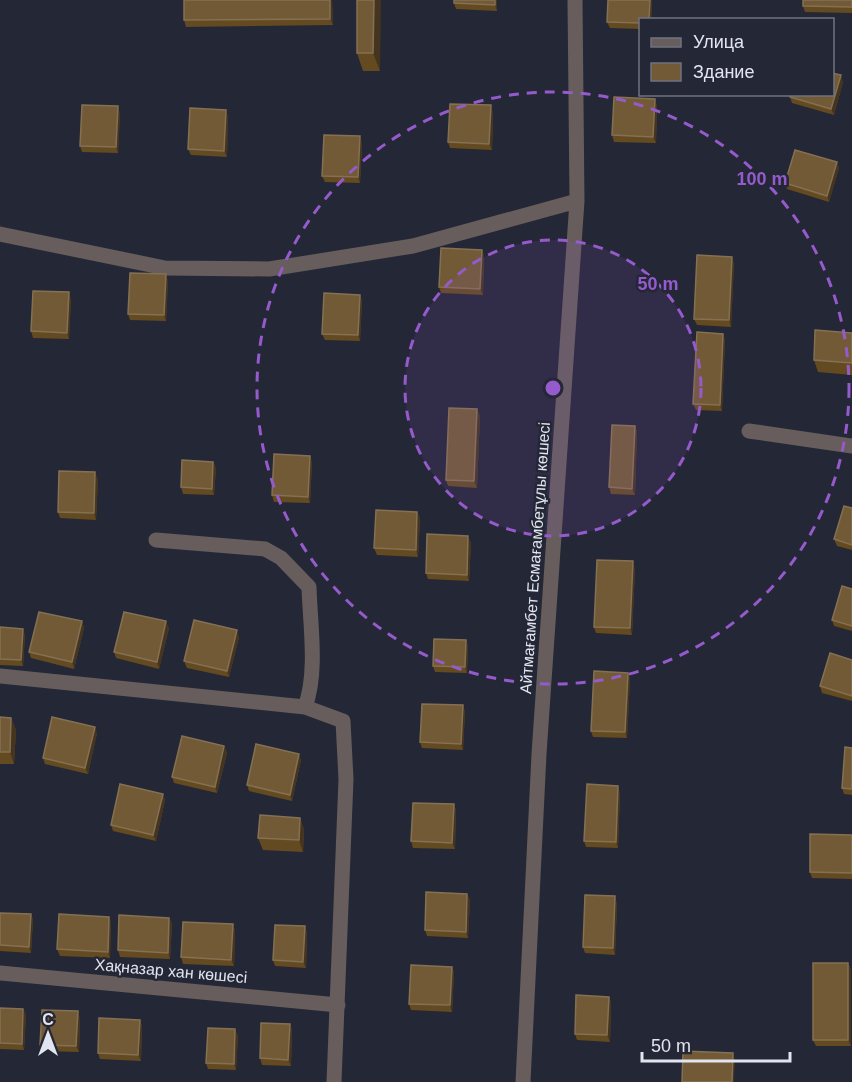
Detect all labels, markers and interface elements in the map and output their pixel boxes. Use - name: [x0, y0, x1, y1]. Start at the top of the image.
- legend: [639, 18, 834, 96]
- text: Улица: [693, 32, 745, 52]
- text: Здание: [693, 62, 754, 82]
- text: 100 m: [736, 169, 788, 189]
- text: 50 m: [637, 274, 679, 294]
- centre of rings: [543, 378, 563, 398]
- street label: Айтмағамбет Есмағамбетұлы көшесі: [517, 421, 553, 695]
- street label: Хақназар хан көшесі: [94, 956, 248, 986]
- north arrow: [18, 1004, 78, 1064]
- text: С: [42, 1011, 54, 1028]
- scale bar: [642, 1025, 790, 1063]
- text: 50 m: [651, 1036, 691, 1056]

